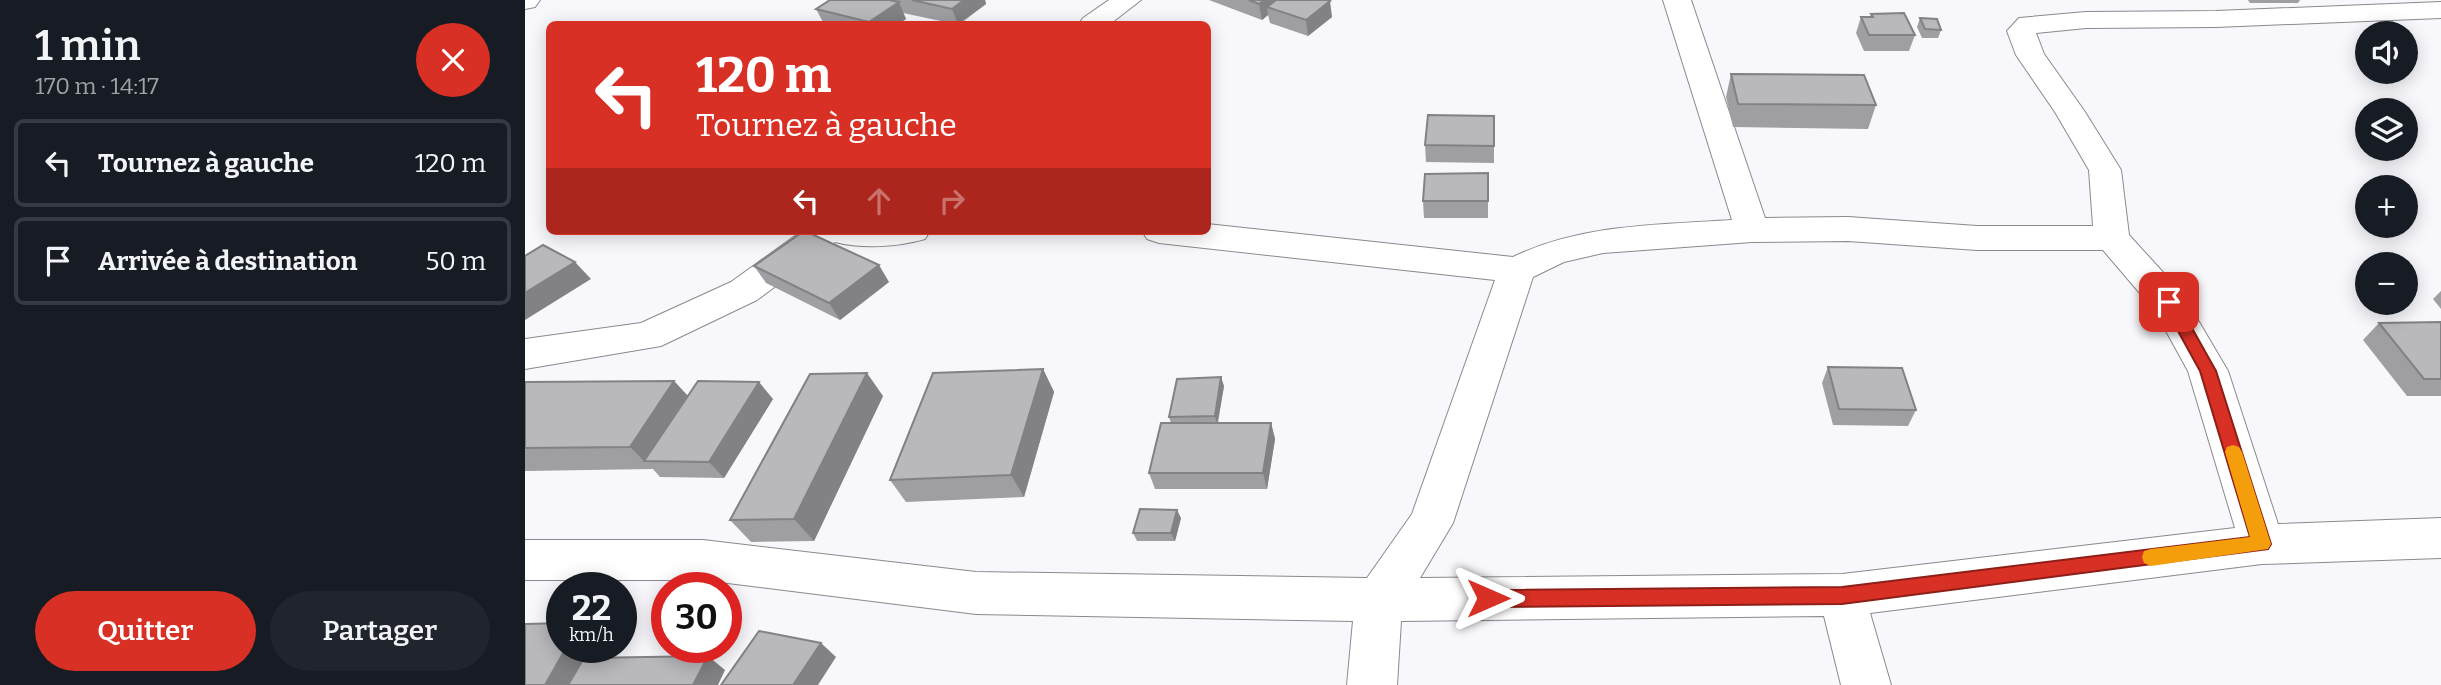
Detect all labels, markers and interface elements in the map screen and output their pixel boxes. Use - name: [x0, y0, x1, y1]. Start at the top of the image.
- text: 1 min: [35, 21, 141, 71]
- map controls: [2355, 21, 2418, 315]
- button: sound: [2355, 21, 2418, 84]
- button: close: [416, 23, 490, 97]
- text: 120 m: [696, 46, 831, 105]
- icon: left: [581, 49, 672, 140]
- text: 170 m · 14:17: [35, 72, 159, 100]
- button: layers: [2355, 98, 2418, 161]
- text: Tournez à gauche: [696, 106, 957, 144]
- icon: left: [39, 144, 77, 182]
- text: Tournez à gauche: [98, 148, 314, 179]
- text: 120 m: [415, 148, 486, 179]
- button: +: [2355, 175, 2418, 238]
- icon: left: [787, 182, 825, 220]
- icon: ahead: [860, 182, 898, 220]
- icon: right: [933, 182, 971, 220]
- icon: arrive: [39, 242, 77, 280]
- text: Arrivée à destination: [98, 246, 357, 277]
- text: 50 m: [425, 246, 486, 277]
- button: −: [2355, 252, 2418, 315]
- pin: [2139, 272, 2199, 332]
- icon: arrive: [2150, 283, 2188, 321]
- position arrow: [1451, 561, 1525, 635]
- speed limit sign: 30: [651, 572, 742, 663]
- text: 22: [572, 587, 611, 629]
- button: Quitter: [35, 591, 256, 671]
- button: Partager: [270, 591, 490, 671]
- text: km/h: [569, 624, 614, 646]

